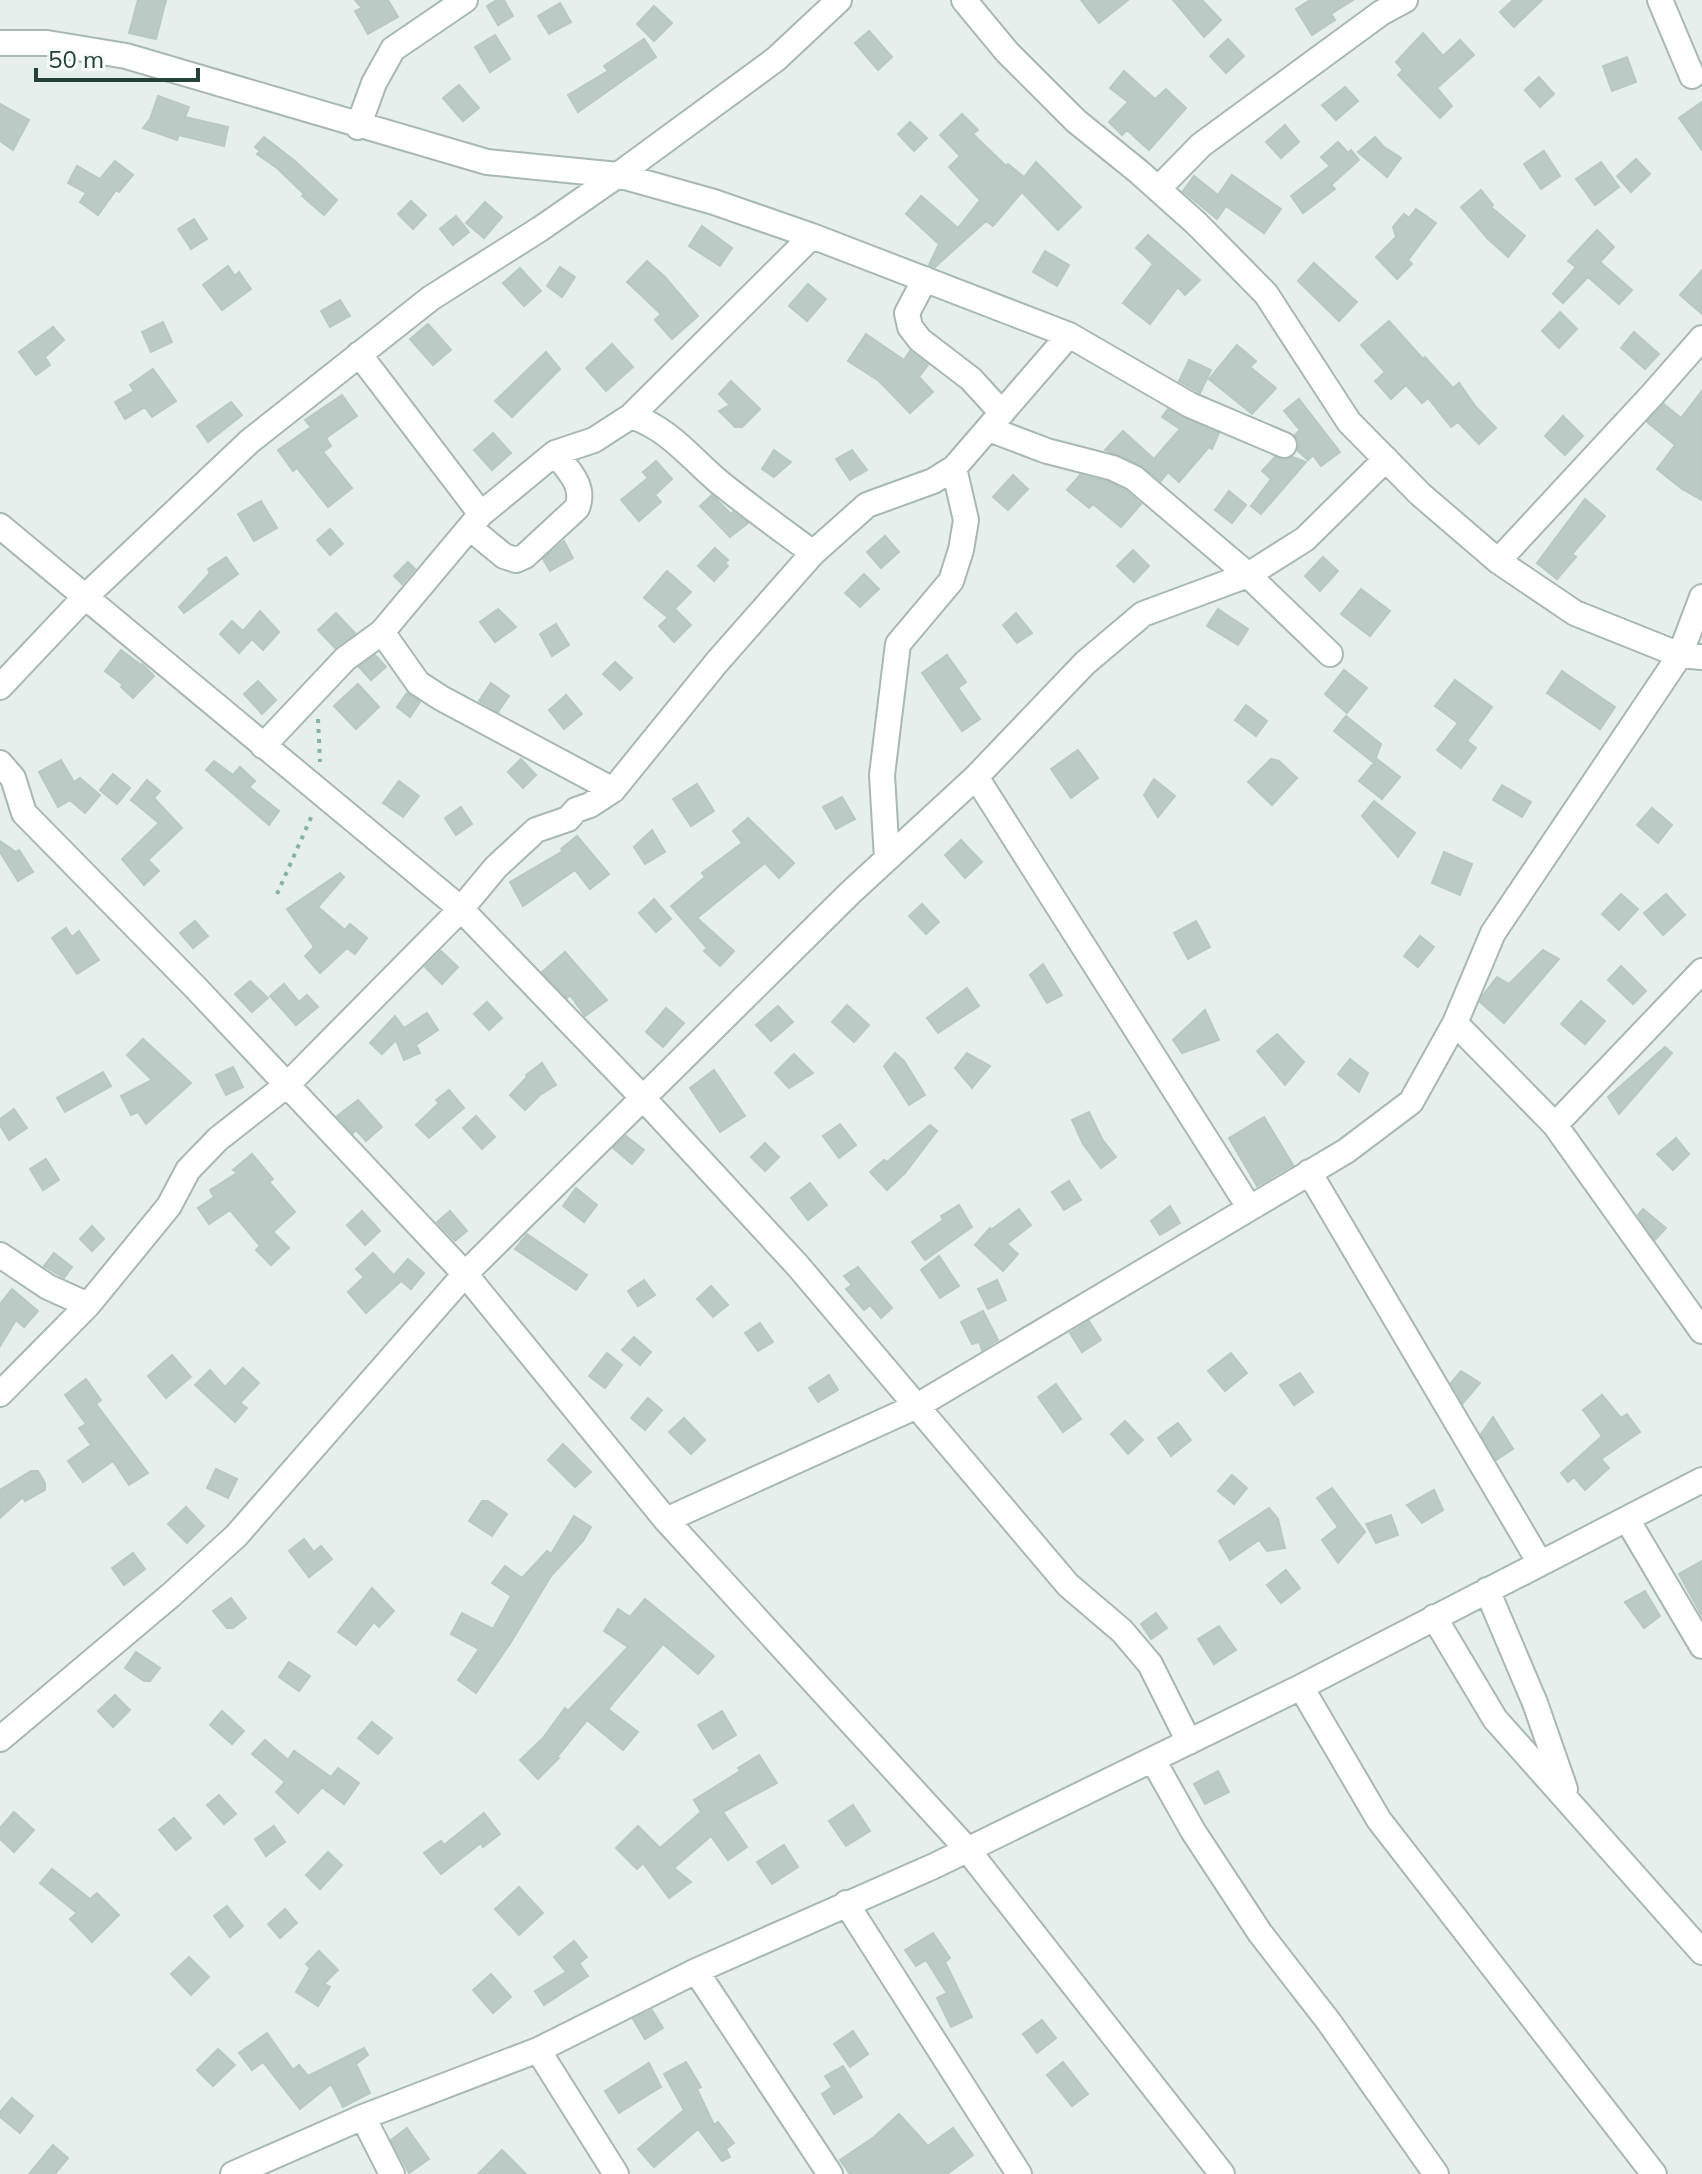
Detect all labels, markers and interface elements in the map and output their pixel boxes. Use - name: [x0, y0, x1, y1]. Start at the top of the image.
- scale bar: [36, 32, 198, 82]
- text: 50 m: [48, 44, 104, 74]

